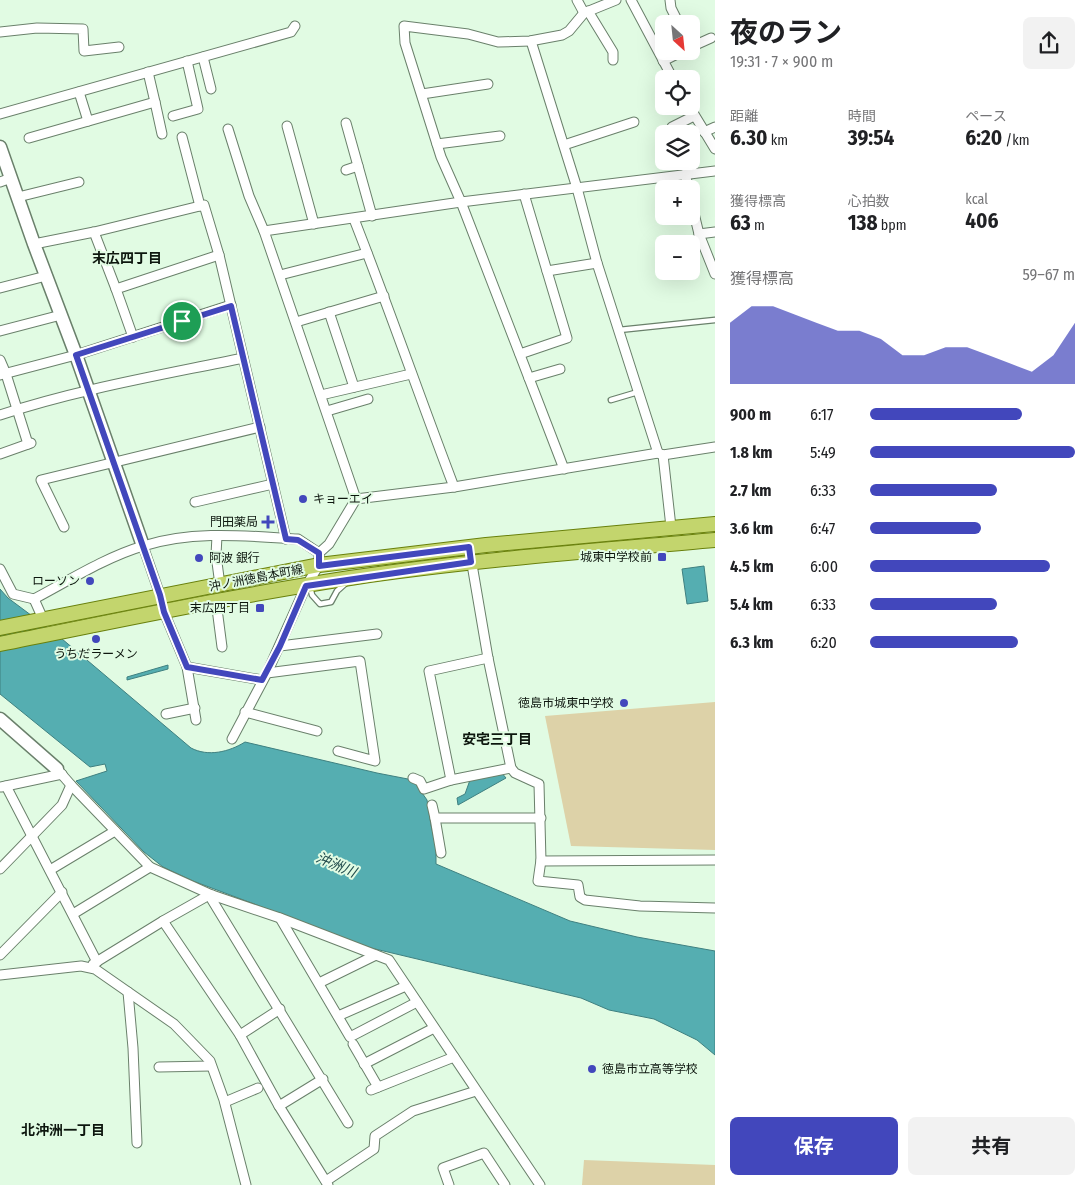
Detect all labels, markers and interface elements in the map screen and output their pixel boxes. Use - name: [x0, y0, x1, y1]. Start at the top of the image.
- north arrow: [655, 15, 700, 60]
- map controls: [655, 15, 700, 280]
- text: 夜のラン: [730, 16, 842, 49]
- button: share: [1023, 17, 1075, 69]
- text: 19:31 · 7 × 900 m: [730, 52, 833, 71]
- button: locate: [655, 70, 700, 115]
- text: 距離: [730, 108, 758, 125]
- text: 時間: [848, 108, 876, 125]
- text: ペース: [965, 108, 1007, 125]
- button: layers: [655, 125, 700, 170]
- text: 6.30: [730, 125, 768, 151]
- text: 39:54: [848, 125, 894, 151]
- text: 6:20: [965, 125, 1002, 151]
- text: km: [768, 132, 788, 149]
- text: /km: [1002, 132, 1029, 149]
- button: +: [655, 180, 700, 225]
- text: kcal: [965, 191, 988, 208]
- text: 獲得標高: [730, 193, 786, 210]
- text: 心拍数: [848, 193, 890, 210]
- text: 406: [965, 208, 999, 234]
- text: 63: [730, 210, 751, 236]
- text: 138: [848, 210, 878, 236]
- text: m: [751, 217, 765, 234]
- text: bpm: [878, 217, 907, 234]
- button: −: [655, 235, 700, 280]
- district label: 末広四丁目: [92, 250, 162, 267]
- text: 59–67 m: [1022, 265, 1075, 284]
- text: 獲得標高: [730, 269, 794, 288]
- pin: [161, 300, 203, 342]
- icon: arrive: [168, 307, 196, 335]
- text: 900 m: [730, 405, 771, 424]
- text: 6:17: [810, 405, 833, 424]
- text: 1.8 km: [730, 443, 773, 462]
- text: 5:49: [810, 443, 836, 462]
- text: 2.7 km: [730, 481, 772, 500]
- text: 6:33: [810, 481, 836, 500]
- place label: キョーエイ: [313, 492, 373, 506]
- marker: キョーエイ: [297, 493, 309, 505]
- place label: 門田薬局: [210, 515, 258, 529]
- marker: 門田薬局: [262, 516, 274, 528]
- text: 3.6 km: [730, 519, 773, 538]
- text: 6:47: [810, 519, 835, 538]
- place label: 城東中学校前: [580, 550, 652, 564]
- place label: 阿波 銀行: [209, 551, 260, 565]
- marker: 城東中学校前: [656, 551, 668, 563]
- marker: 阿波 銀行: [193, 552, 205, 564]
- text: 4.5 km: [730, 557, 774, 576]
- text: 6:00: [810, 557, 838, 576]
- street label: 沖ノ洲徳島本町線: [208, 562, 304, 594]
- place label: ローソン: [32, 574, 80, 588]
- marker: ローソン: [84, 575, 96, 587]
- text: 5.4 km: [730, 595, 773, 614]
- text: 6:33: [810, 595, 836, 614]
- place label: 末広四丁目: [190, 601, 250, 615]
- marker: 末広四丁目: [254, 602, 266, 614]
- marker: うちだラーメン: [90, 633, 102, 645]
- text: 6.3 km: [730, 633, 774, 652]
- text: 6:20: [810, 633, 837, 652]
- place label: うちだラーメン: [54, 647, 138, 661]
- place label: 徳島市城東中学校: [518, 696, 614, 710]
- marker: 徳島市城東中学校: [618, 697, 630, 709]
- district label: 安宅三丁目: [462, 731, 532, 748]
- water label: 沖洲川: [313, 849, 360, 882]
- place label: 徳島市立高等学校: [602, 1062, 698, 1076]
- marker: 徳島市立高等学校: [586, 1063, 598, 1075]
- button: 保存: [730, 1117, 898, 1175]
- button: 共有: [908, 1117, 1075, 1175]
- district label: 北沖洲一丁目: [21, 1122, 105, 1139]

